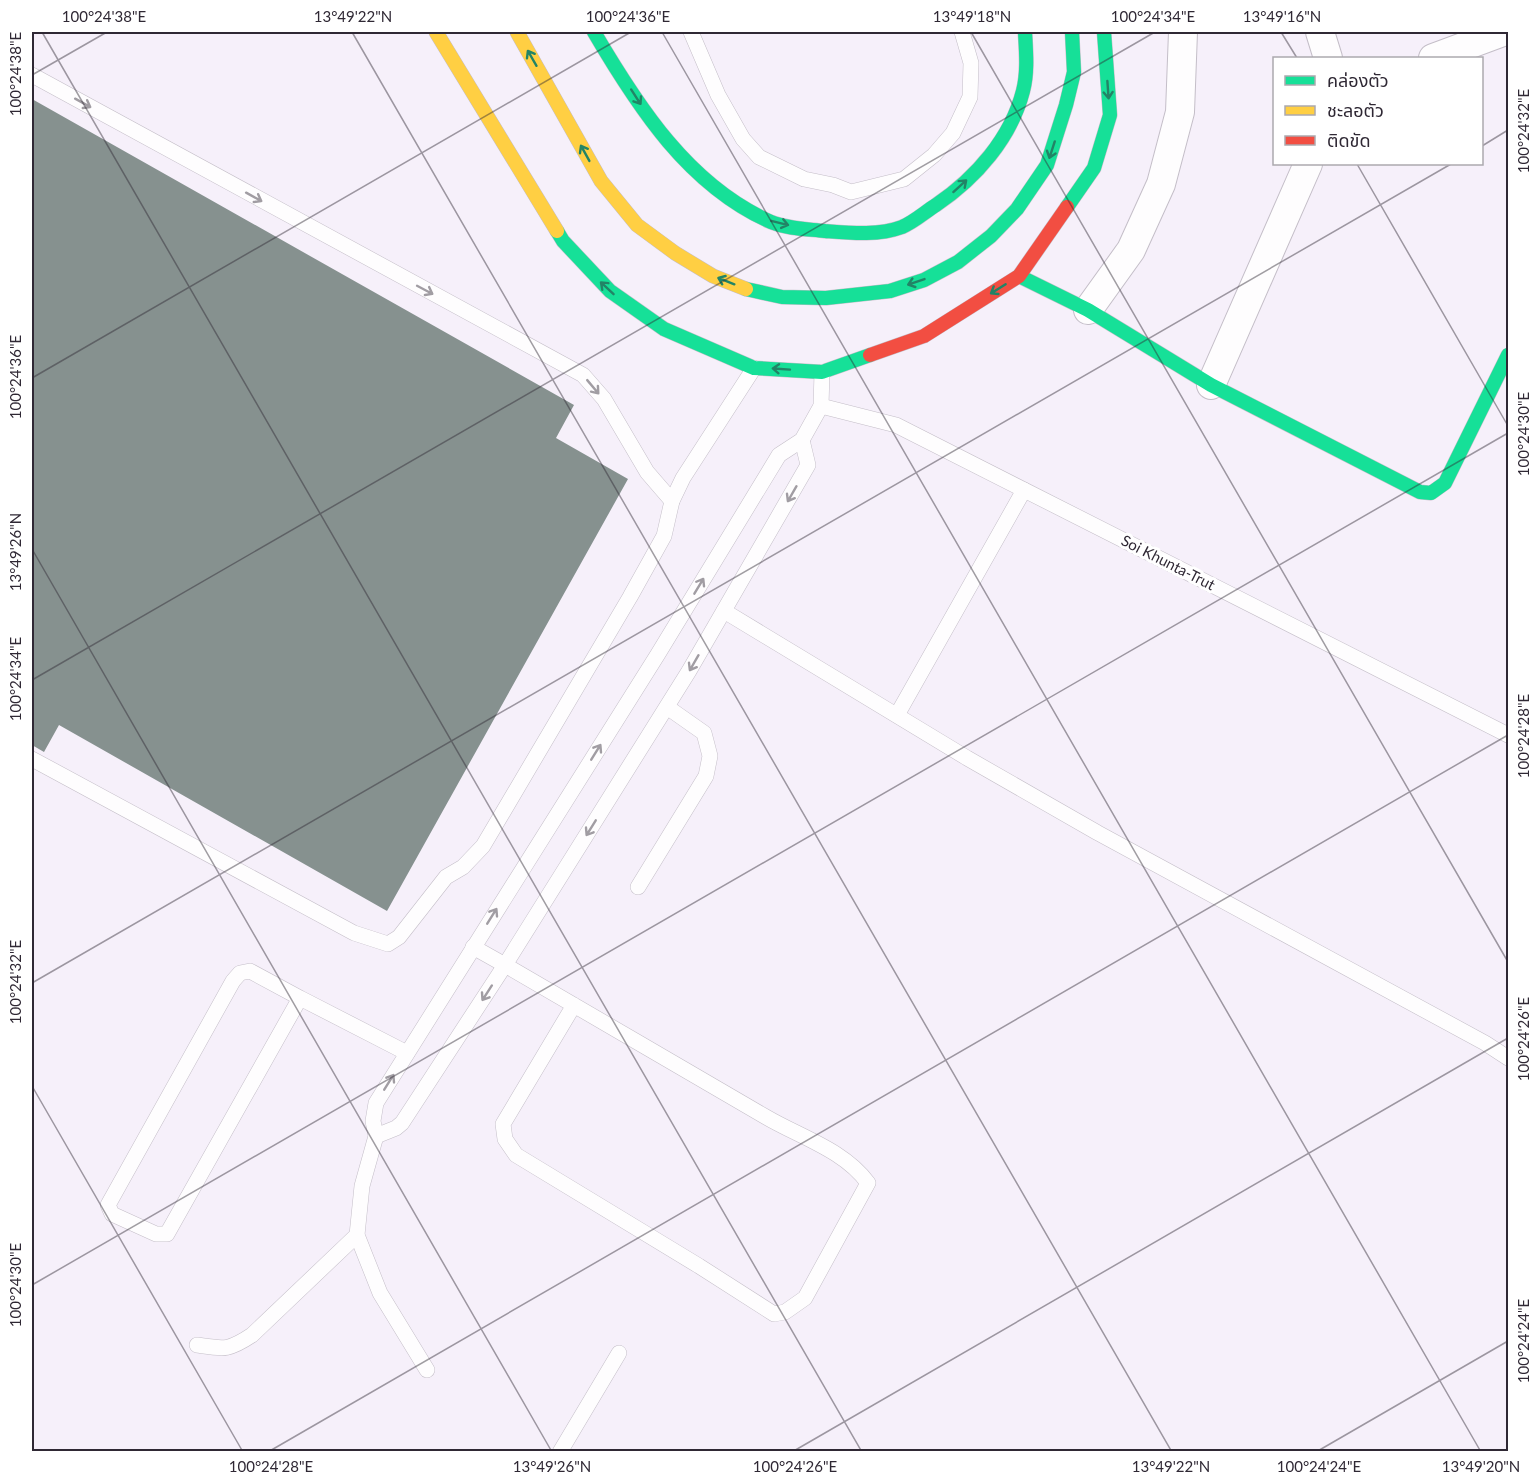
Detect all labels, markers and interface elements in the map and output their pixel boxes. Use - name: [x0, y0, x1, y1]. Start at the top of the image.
- text: 100°24'38"E: [62, 7, 146, 25]
- text: 13°49'22"N: [314, 7, 392, 25]
- text: 100°24'36"E: [586, 7, 670, 25]
- text: 13°49'18"N: [933, 7, 1011, 25]
- text: 100°24'34"E: [1111, 7, 1195, 25]
- text: 13°49'16"N: [1243, 7, 1321, 25]
- text: 100°24'38"E: [6, 32, 24, 116]
- one-way arrow: [525, 49, 537, 66]
- legend: [1273, 57, 1483, 165]
- text: คล่องตัว: [1327, 69, 1389, 91]
- one-way arrow: [1103, 79, 1114, 99]
- one-way arrow: [629, 89, 642, 106]
- text: 100°24'32"E: [1514, 89, 1532, 173]
- one-way arrow: [74, 97, 91, 109]
- text: ชะลอตัว: [1327, 99, 1384, 121]
- text: ติดขัด: [1327, 129, 1370, 151]
- one-way arrow: [1045, 140, 1056, 159]
- one-way arrow: [579, 145, 591, 162]
- one-way arrow: [953, 179, 968, 193]
- one-way arrow: [245, 191, 262, 203]
- one-way arrow: [770, 218, 789, 230]
- one-way arrow: [717, 275, 735, 286]
- one-way arrow: [907, 278, 926, 289]
- one-way arrow: [600, 281, 615, 295]
- one-way arrow: [990, 284, 1007, 296]
- one-way arrow: [416, 285, 434, 296]
- text: 100°24'36"E: [6, 335, 24, 419]
- one-way arrow: [771, 364, 791, 375]
- one-way arrow: [587, 379, 600, 395]
- text: 100°24'30"E: [1514, 392, 1532, 476]
- one-way arrow: [785, 485, 797, 502]
- text: 13°49'26"N: [6, 513, 24, 591]
- street label: Soi Khunta-Trut: [1119, 531, 1219, 594]
- one-way arrow: [694, 578, 706, 595]
- text: 100°24'34"E: [6, 637, 24, 721]
- one-way arrow: [688, 653, 699, 671]
- text: 100°24'28"E: [1514, 694, 1532, 778]
- one-way arrow: [590, 743, 603, 760]
- one-way arrow: [584, 819, 596, 836]
- one-way arrow: [486, 908, 498, 925]
- text: 100°24'32"E: [6, 940, 24, 1024]
- one-way arrow: [480, 984, 492, 1001]
- text: 100°24'26"E: [1514, 997, 1532, 1081]
- one-way arrow: [384, 1074, 396, 1091]
- text: 100°24'30"E: [6, 1243, 24, 1327]
- text: 100°24'24"E: [1514, 1299, 1532, 1383]
- text: 100°24'28"E: [229, 1457, 313, 1475]
- text: 13°49'26"N: [513, 1457, 591, 1475]
- text: 100°24'26"E: [753, 1457, 837, 1475]
- text: 13°49'22"N: [1132, 1457, 1210, 1475]
- text: 100°24'24"E: [1277, 1457, 1361, 1475]
- text: 13°49'20"N: [1442, 1457, 1520, 1475]

